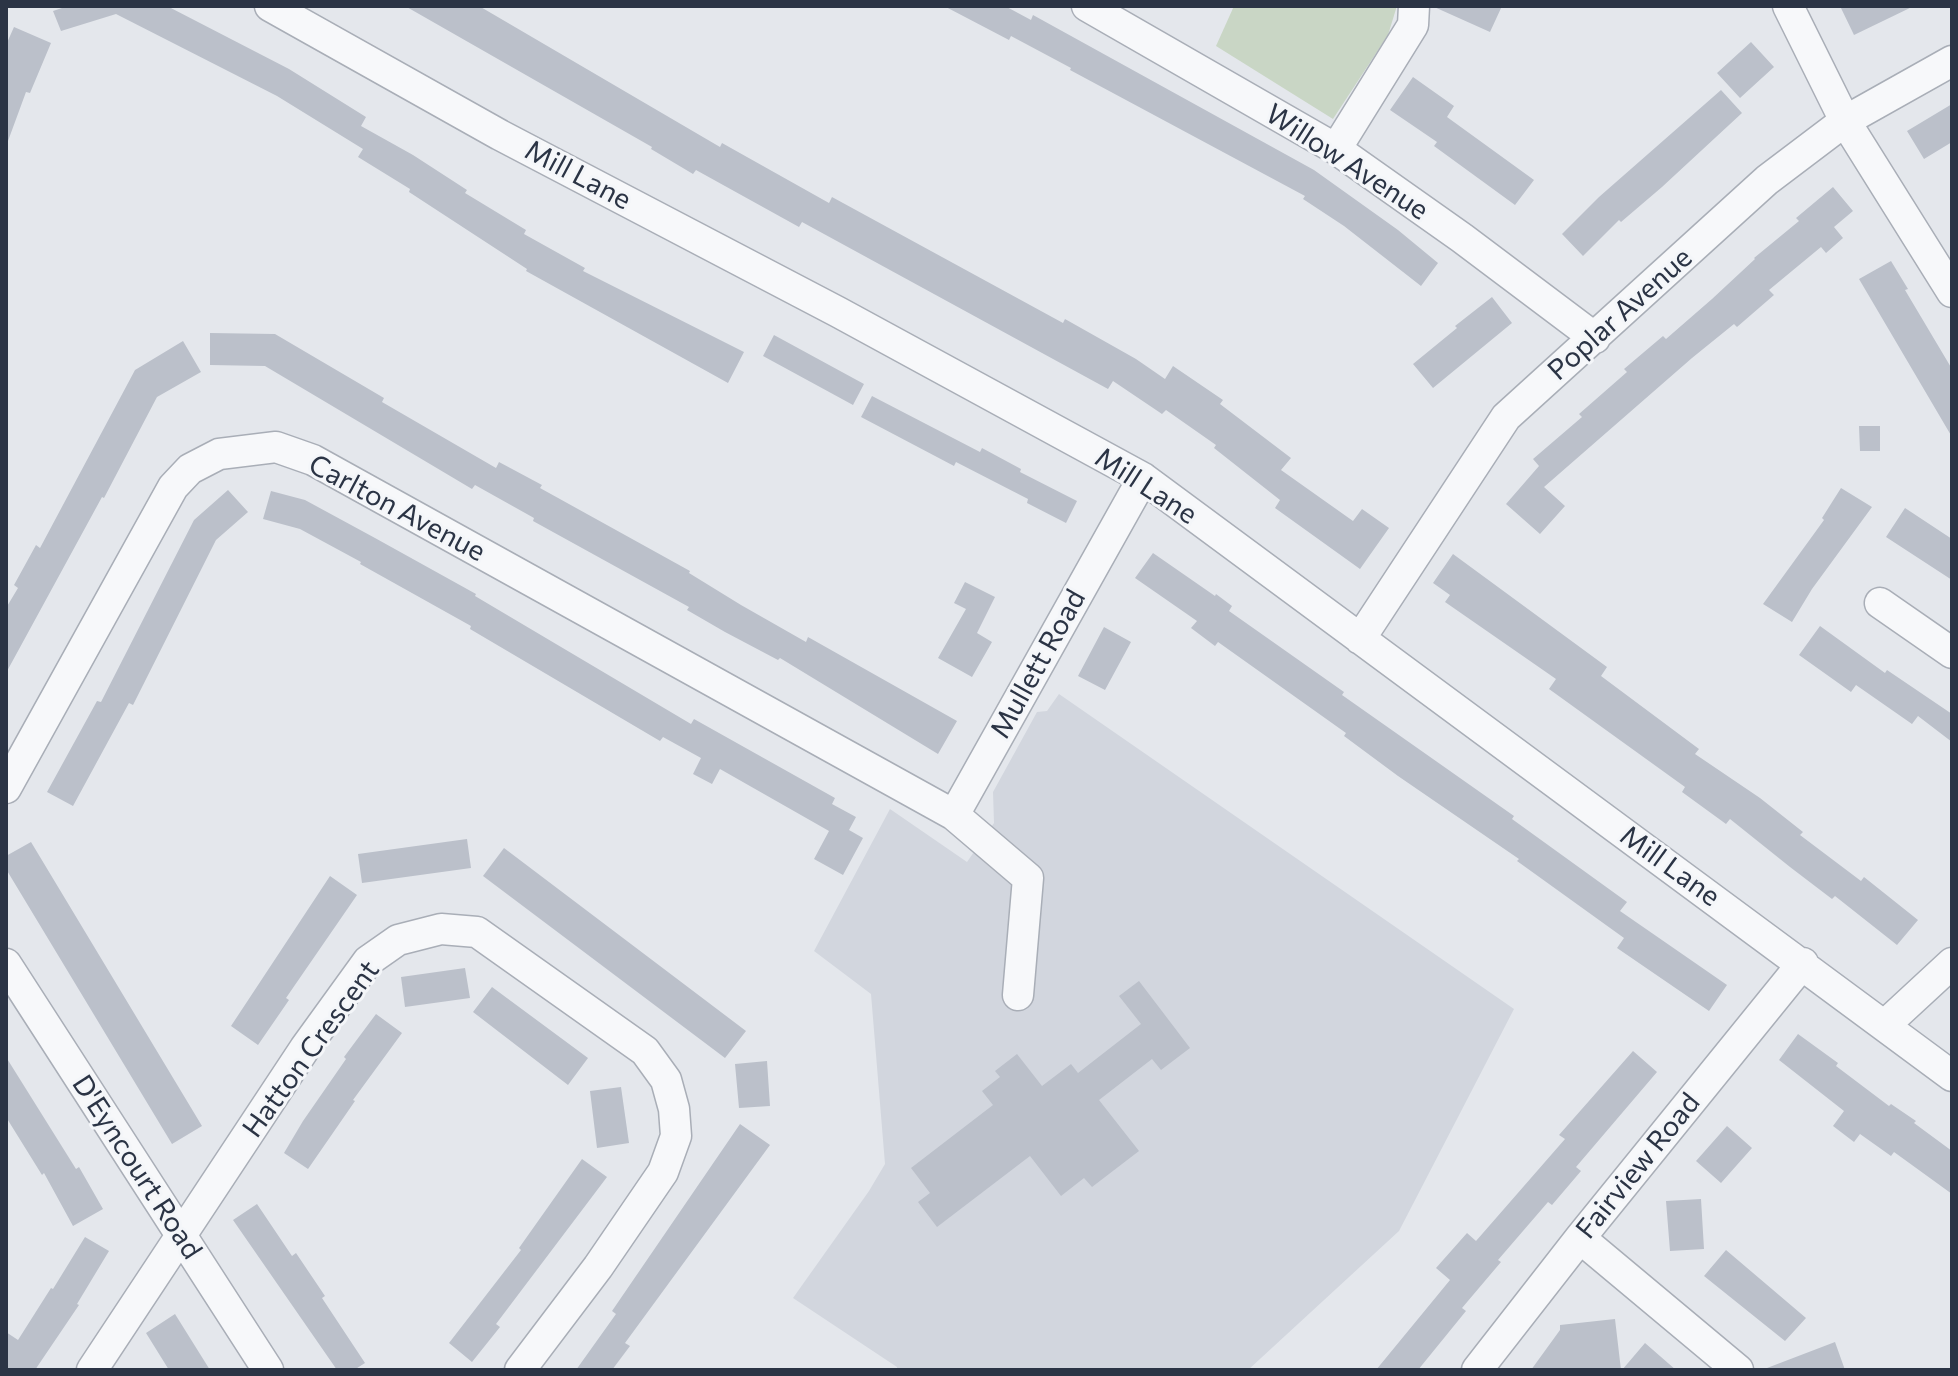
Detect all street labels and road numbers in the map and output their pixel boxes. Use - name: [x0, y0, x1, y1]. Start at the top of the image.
- street label: Willow Avenue: [1259, 97, 1435, 227]
- street label: Mill Lane: [519, 133, 637, 217]
- street label: Poplar Avenue: [1541, 241, 1699, 387]
- street label: Mill Lane: [1089, 441, 1203, 531]
- street label: Carlton Avenue: [303, 447, 491, 569]
- street label: Mullett Road: [983, 584, 1093, 744]
- street label: Mill Lane: [1614, 819, 1726, 913]
- street label: Hatton Crescent: [236, 954, 386, 1144]
- street label: D'Eyncourt Road: [65, 1069, 209, 1265]
- street label: Fairview Road: [1569, 1086, 1707, 1246]

